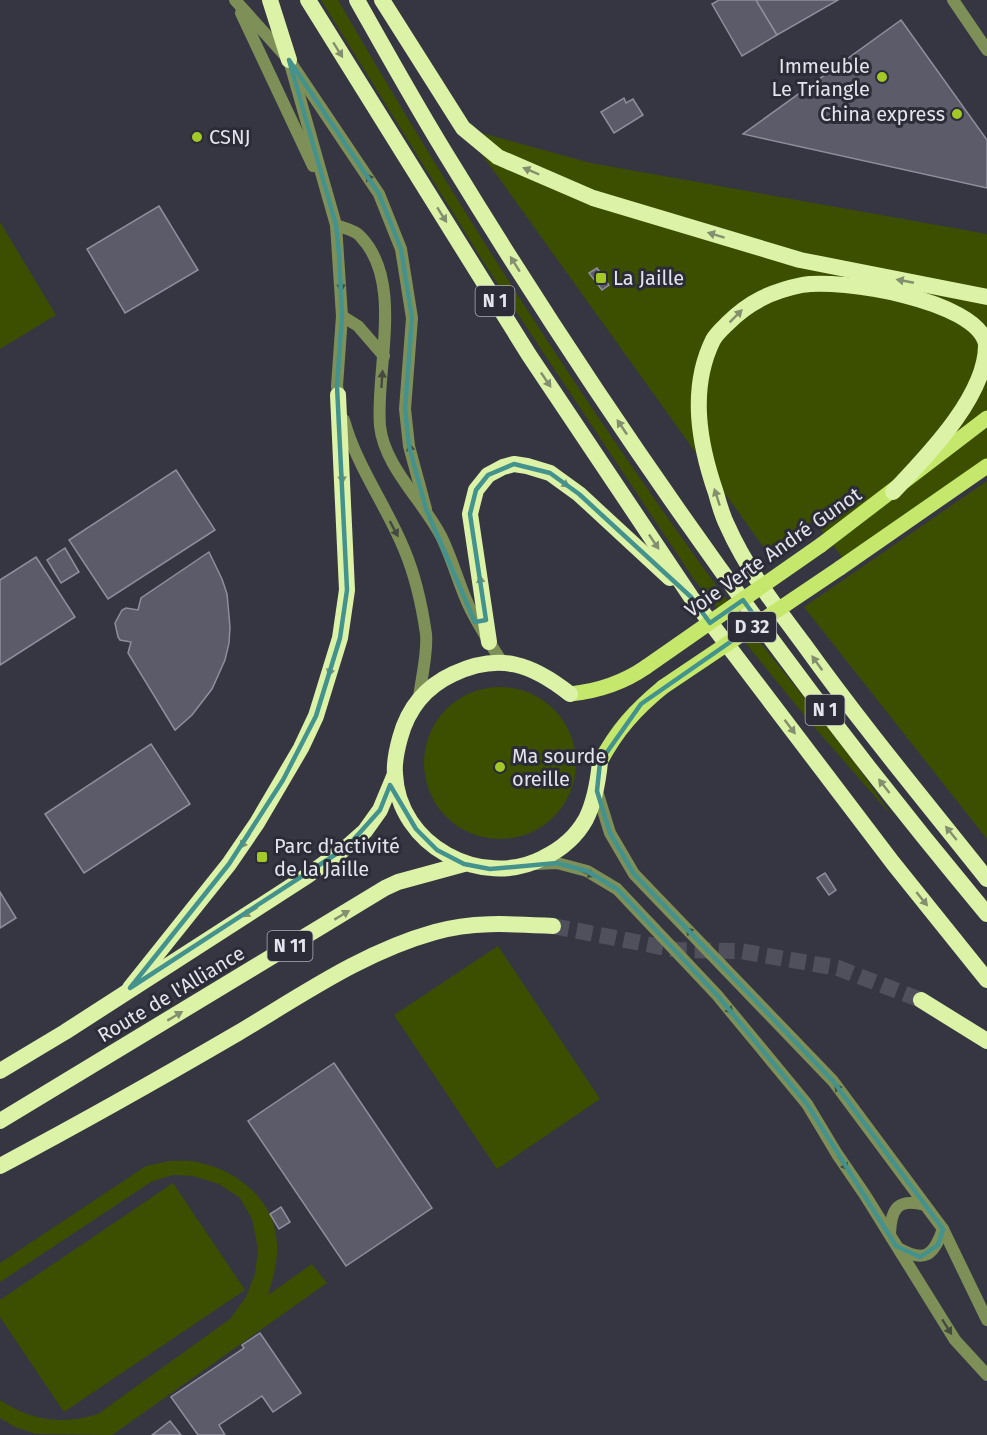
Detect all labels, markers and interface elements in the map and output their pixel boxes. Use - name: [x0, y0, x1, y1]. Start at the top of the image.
- one-way arrow: [333, 42, 344, 58]
- place label: Immeuble Le Triangle: [772, 54, 870, 101]
- marker: Immeuble Le Triangle: [875, 70, 889, 84]
- place label: China express: [820, 102, 945, 126]
- marker: China express: [950, 107, 964, 121]
- place label: CSNJ: [209, 125, 251, 149]
- marker: CSNJ: [190, 130, 204, 144]
- one-way arrow: [523, 167, 540, 176]
- one-way arrow: [365, 173, 376, 190]
- one-way arrow: [436, 207, 447, 223]
- one-way arrow: [706, 230, 724, 239]
- one-way arrow: [510, 256, 521, 272]
- place label: La Jaille: [613, 266, 684, 290]
- marker: La Jaille: [594, 271, 608, 285]
- one-way arrow: [336, 274, 345, 293]
- one-way arrow: [895, 276, 914, 286]
- road number: N 1: [476, 286, 514, 316]
- one-way arrow: [728, 309, 742, 323]
- one-way arrow: [377, 370, 387, 389]
- one-way arrow: [540, 372, 551, 388]
- one-way arrow: [617, 419, 628, 435]
- one-way arrow: [406, 442, 415, 461]
- one-way arrow: [337, 465, 346, 484]
- one-way arrow: [554, 476, 570, 488]
- street label: Voie Verte André Gunot: [680, 482, 866, 622]
- one-way arrow: [712, 488, 721, 506]
- one-way arrow: [389, 521, 399, 538]
- one-way arrow: [648, 534, 659, 550]
- one-way arrow: [476, 574, 485, 593]
- road number: D 32: [728, 612, 776, 642]
- one-way arrow: [811, 656, 823, 672]
- one-way arrow: [326, 659, 335, 677]
- road number: N 1: [806, 695, 844, 725]
- one-way arrow: [784, 720, 796, 735]
- place label: Ma sourde oreille: [512, 744, 606, 791]
- marker: Ma sourde oreille: [493, 760, 507, 774]
- one-way arrow: [879, 779, 891, 794]
- one-way arrow: [944, 825, 957, 841]
- one-way arrow: [239, 833, 251, 849]
- place label: Parc d'activité de la Jaille: [274, 834, 400, 881]
- marker: Parc d'activité de la Jaille: [255, 850, 269, 864]
- one-way arrow: [579, 868, 597, 878]
- one-way arrow: [915, 891, 927, 906]
- one-way arrow: [242, 907, 258, 918]
- one-way arrow: [334, 909, 350, 920]
- one-way arrow: [685, 928, 699, 942]
- road number: N 11: [268, 931, 312, 961]
- street label: Route de l'Alliance: [93, 941, 249, 1047]
- one-way arrow: [720, 999, 733, 1014]
- one-way arrow: [167, 1010, 183, 1021]
- one-way arrow: [835, 1083, 847, 1098]
- one-way arrow: [837, 1155, 848, 1171]
- one-way arrow: [942, 1319, 953, 1336]

